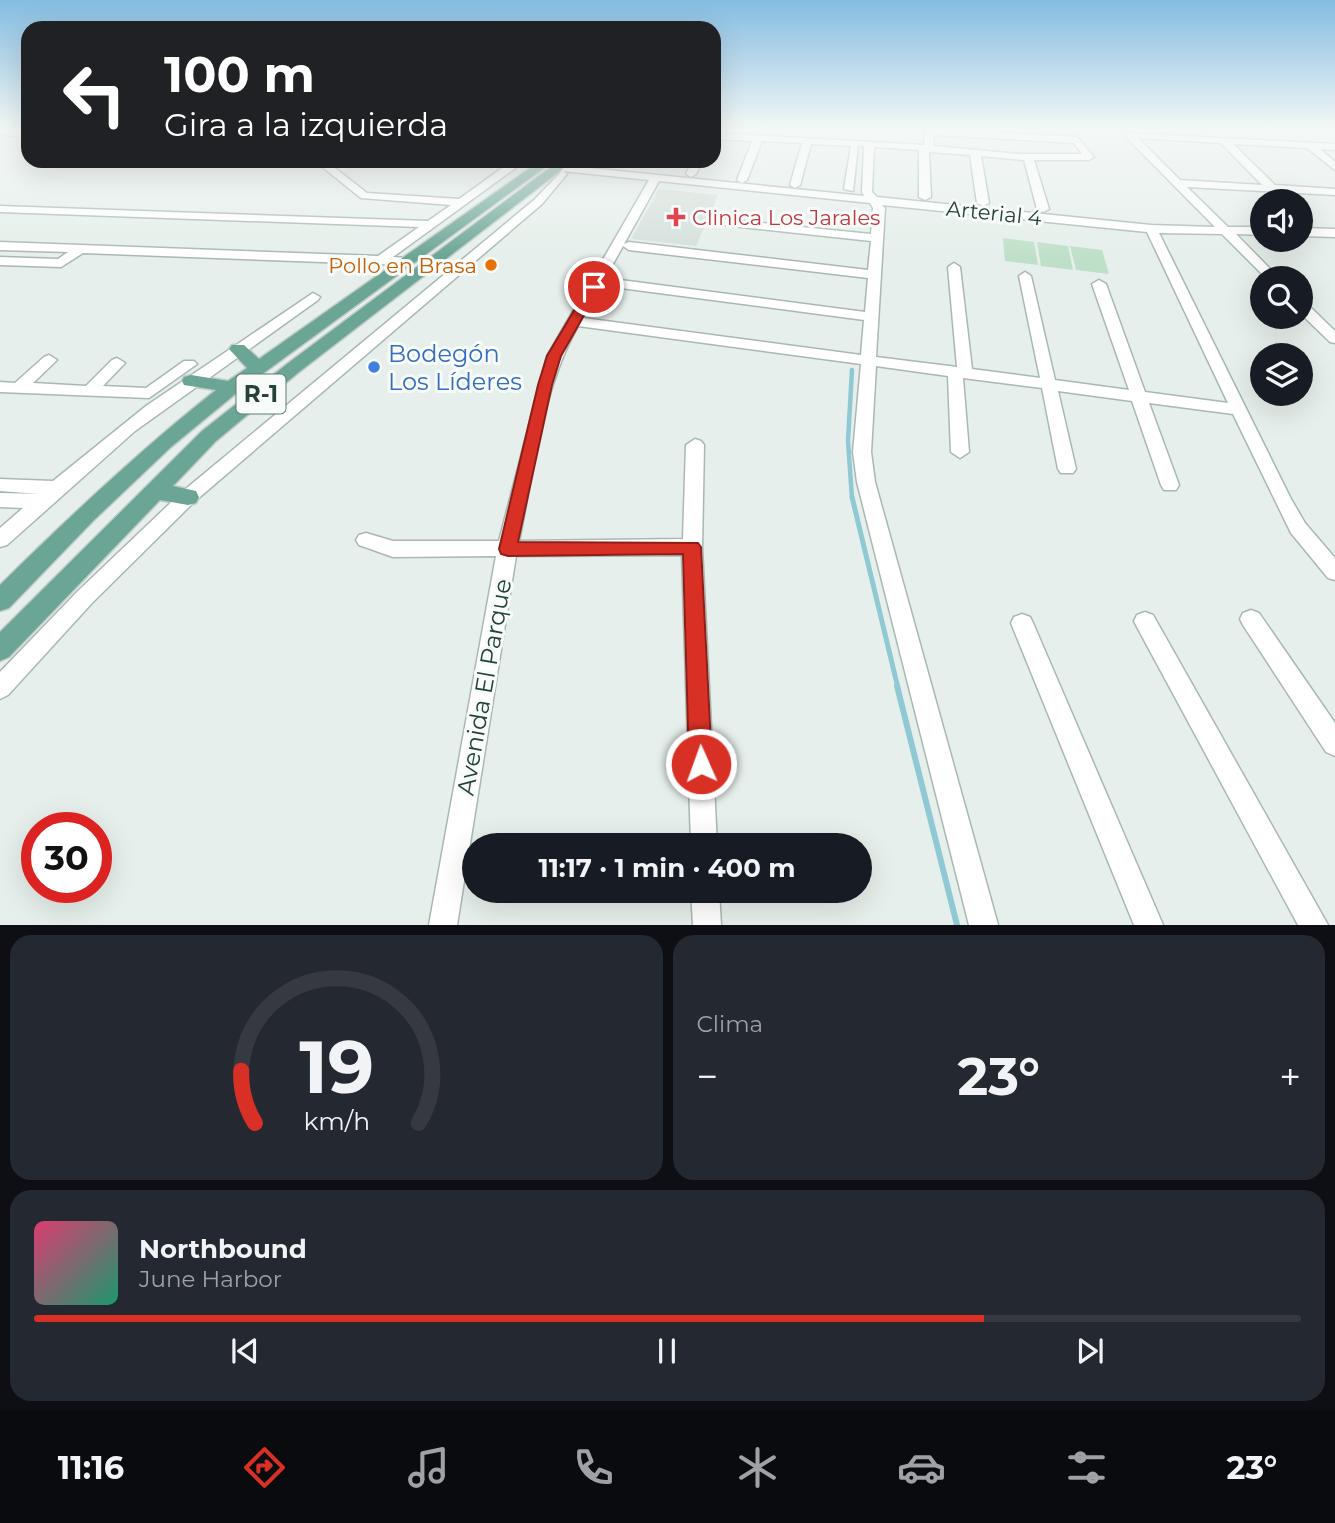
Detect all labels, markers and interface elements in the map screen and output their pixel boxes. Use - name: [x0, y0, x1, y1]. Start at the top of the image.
- text: 100 m: [164, 45, 315, 104]
- icon: left: [49, 49, 140, 140]
- text: Gira a la izquierda: [164, 105, 448, 144]
- map controls: [1250, 189, 1313, 406]
- button: sound: [1250, 189, 1313, 252]
- street label: Arterial 4: [945, 196, 1043, 230]
- place label: Clinica Los Jarales: [692, 205, 880, 230]
- marker: Clinica Los Jarales: [666, 207, 686, 227]
- place label: Pollo en Brasa: [328, 253, 477, 278]
- marker: Pollo en Brasa: [483, 257, 499, 273]
- pin: [564, 257, 624, 317]
- button: search: [1250, 266, 1313, 329]
- icon: arrive: [575, 268, 613, 306]
- place label: Bodegón Los Líderes: [388, 339, 522, 396]
- button: layers: [1250, 343, 1313, 406]
- marker: Bodegón Los Líderes: [366, 359, 382, 375]
- road number: R-1: [236, 374, 286, 414]
- street label: Avenida El Parque: [451, 577, 517, 797]
- position arrow: [664, 727, 738, 801]
- speed limit sign: 30: [21, 812, 112, 903]
- text: 11:17 · 1 min · 400 m: [538, 852, 796, 884]
- text: Clima: [697, 1010, 763, 1038]
- text: 19: [299, 1024, 374, 1112]
- text: 23°: [958, 1045, 1040, 1108]
- text: −: [697, 1053, 718, 1100]
- text: +: [1279, 1053, 1301, 1100]
- text: km/h: [303, 1106, 370, 1136]
- text: Northbound: [139, 1233, 307, 1265]
- text: June Harbor: [139, 1265, 282, 1293]
- icon: previous: [226, 1332, 264, 1370]
- icon: pause: [648, 1332, 686, 1370]
- icon: next: [1071, 1332, 1109, 1370]
- icon: directions: [240, 1443, 289, 1492]
- icon: music: [404, 1443, 453, 1492]
- icon: phone: [569, 1443, 618, 1492]
- icon: climate: [733, 1443, 782, 1492]
- icon: car: [897, 1443, 946, 1492]
- icon: filters: [1062, 1443, 1111, 1492]
- text: 11:16: [58, 1448, 124, 1487]
- text: 23°: [1226, 1448, 1277, 1487]

